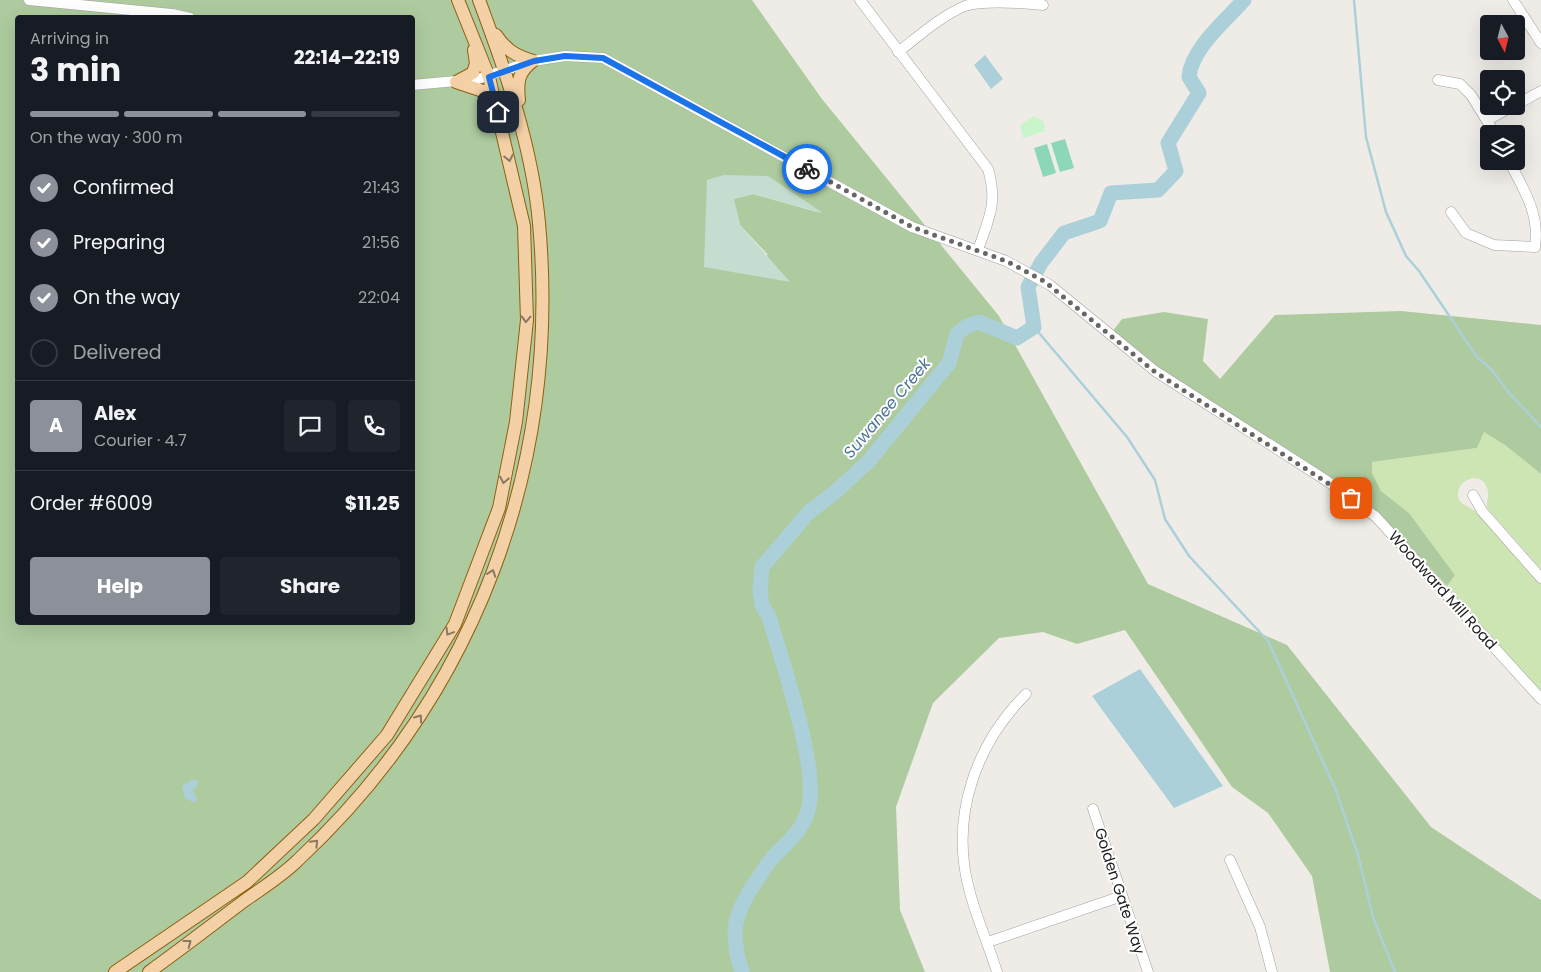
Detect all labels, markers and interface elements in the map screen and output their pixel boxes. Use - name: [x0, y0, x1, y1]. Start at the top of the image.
- north arrow: [1480, 15, 1525, 60]
- map controls: [1480, 15, 1525, 170]
- text: Arriving in: [30, 27, 109, 50]
- text: 22:14–22:19: [294, 44, 400, 71]
- text: 3 min: [30, 47, 121, 92]
- button: locate: [1480, 70, 1525, 115]
- pin: [477, 91, 519, 133]
- icon: home: [484, 98, 512, 126]
- button: layers: [1480, 125, 1525, 170]
- text: On the way · 300 m: [30, 126, 183, 149]
- courier: [782, 144, 832, 194]
- one-way arrow: [503, 154, 514, 163]
- icon: bike: [793, 155, 821, 183]
- icon: check: [30, 174, 58, 202]
- text: Confirmed: [73, 174, 174, 201]
- text: 21:43: [363, 176, 400, 199]
- icon: check: [30, 229, 58, 257]
- text: Preparing: [73, 229, 165, 256]
- text: 21:56: [362, 231, 400, 254]
- icon: check: [30, 284, 58, 312]
- text: On the way: [73, 284, 180, 311]
- text: 22:04: [358, 286, 400, 309]
- one-way arrow: [521, 316, 531, 323]
- text: Delivered: [73, 339, 162, 366]
- water label: Suwanee Creek: [838, 352, 936, 463]
- text: Alex: [94, 400, 136, 427]
- button: chat: [284, 400, 336, 452]
- button: phone: [348, 400, 400, 452]
- text: A: [49, 412, 63, 439]
- text: Courier · 4.7: [94, 429, 187, 452]
- one-way arrow: [499, 476, 510, 484]
- pin: [1330, 477, 1372, 519]
- icon: bag: [1337, 484, 1365, 512]
- text: Order #6009: [30, 490, 153, 517]
- text: $11.25: [345, 490, 400, 517]
- street label: Woodward Mill Road: [1384, 526, 1502, 654]
- button: Help: [30, 557, 210, 615]
- button: Share: [220, 557, 400, 615]
- one-way arrow: [486, 569, 496, 578]
- one-way arrow: [446, 627, 456, 636]
- one-way arrow: [412, 714, 422, 723]
- street label: Golden Gate Way: [1090, 825, 1151, 957]
- one-way arrow: [309, 839, 318, 848]
- one-way arrow: [182, 940, 192, 949]

